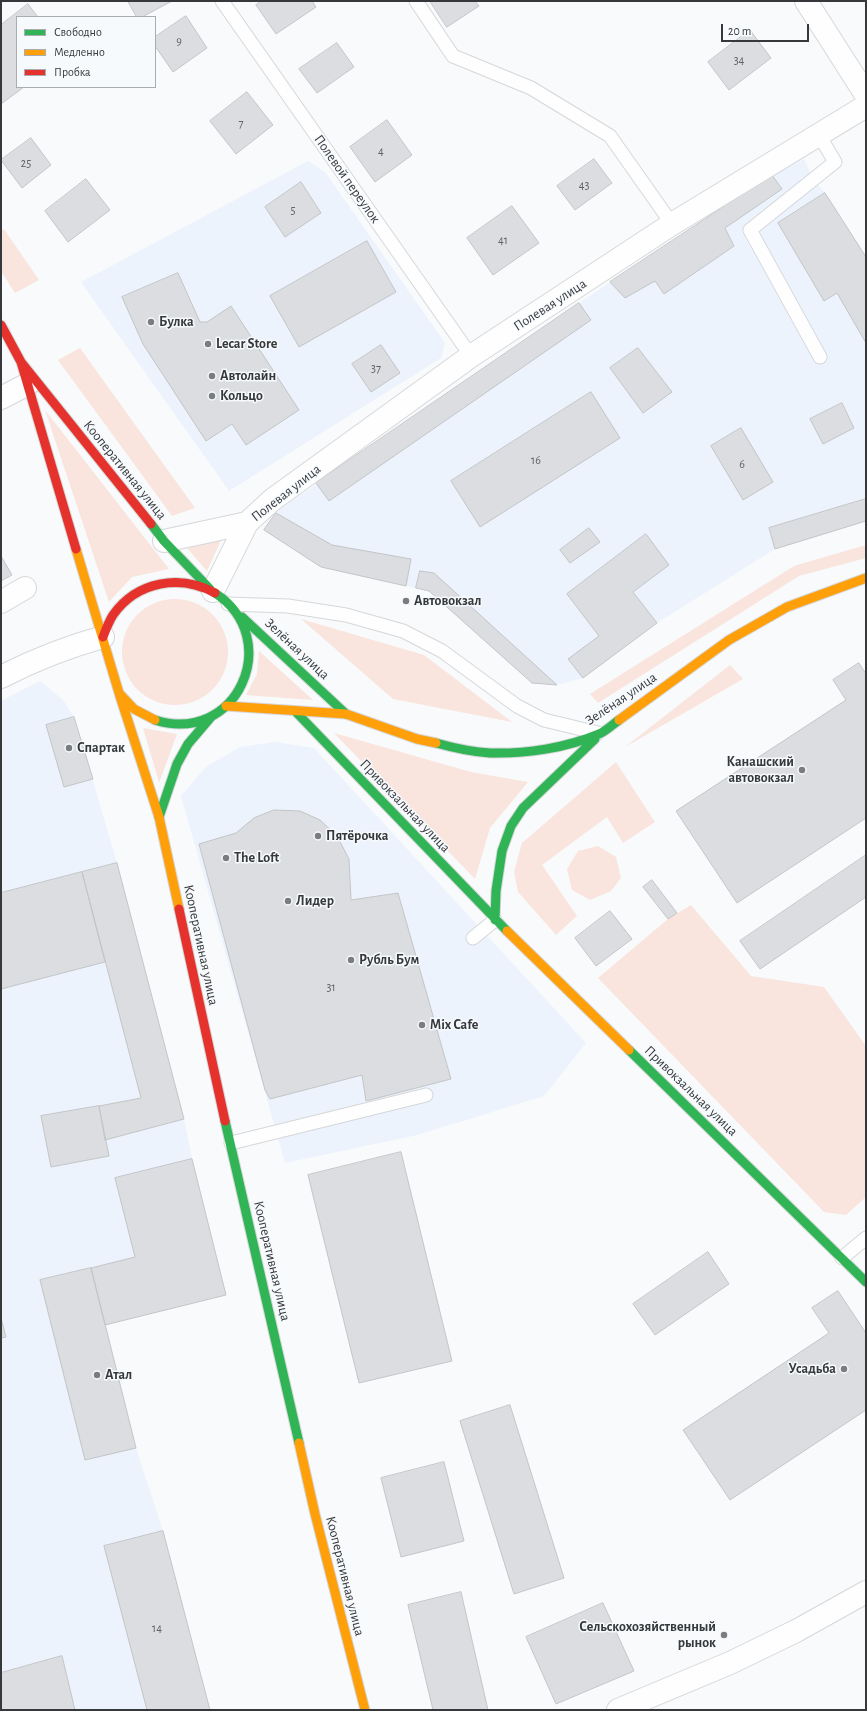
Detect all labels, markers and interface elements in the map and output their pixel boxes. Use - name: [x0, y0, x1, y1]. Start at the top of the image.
- legend: [16, 16, 156, 88]
- scale bar: [723, 16, 811, 42]
- text: 20 m: [728, 25, 751, 37]
- text: Свободно: [54, 26, 102, 38]
- house number: 9: [176, 34, 182, 48]
- text: Медленно: [54, 46, 105, 58]
- house number: 34: [734, 53, 744, 67]
- text: Пробка: [54, 66, 91, 78]
- house number: 7: [238, 116, 244, 130]
- street label: Полевой переулок: [310, 132, 384, 226]
- house number: 4: [378, 144, 384, 158]
- house number: 25: [21, 156, 31, 170]
- house number: 43: [579, 178, 589, 192]
- house number: 5: [290, 203, 296, 217]
- house number: 41: [498, 233, 508, 247]
- street label: Полевая улица: [510, 275, 590, 335]
- place label: Булка: [159, 314, 194, 330]
- marker: Булка: [146, 317, 156, 327]
- place label: Lecar Store: [216, 336, 277, 352]
- marker: Lecar Store: [203, 339, 213, 349]
- house number: 37: [371, 361, 381, 375]
- place label: Автолайн: [220, 368, 276, 384]
- marker: Автолайн: [207, 371, 217, 381]
- place label: Кольцо: [220, 388, 263, 404]
- marker: Кольцо: [207, 391, 217, 401]
- street label: Кооперативная улица: [80, 417, 170, 523]
- house number: 16: [531, 453, 541, 467]
- house number: 6: [739, 457, 745, 471]
- street label: Полевая улица: [248, 461, 324, 525]
- place label: Автовокзал: [414, 593, 481, 609]
- marker: Автовокзал: [401, 596, 411, 606]
- street label: Зелёная улица: [261, 615, 333, 683]
- street label: Зелёная улица: [582, 669, 660, 729]
- place label: Спартак: [77, 740, 125, 756]
- marker: Спартак: [64, 743, 74, 753]
- place label: Канашский автовокзал: [727, 754, 794, 786]
- street label: Привокзальная улица: [356, 756, 454, 856]
- marker: Канашский автовокзал: [797, 765, 807, 775]
- place label: Пятёрочка: [326, 828, 388, 844]
- marker: Пятёрочка: [313, 831, 323, 841]
- place label: The Loft: [234, 850, 279, 866]
- marker: The Loft: [221, 853, 231, 863]
- street label: Кооперативная улица: [180, 883, 222, 1007]
- place label: Лидер: [296, 893, 334, 909]
- marker: Лидер: [283, 896, 293, 906]
- place label: Рубль Бум: [359, 952, 419, 968]
- marker: Рубль Бум: [346, 955, 356, 965]
- house number: 31: [326, 980, 336, 994]
- place label: Mix Cafe: [430, 1017, 478, 1033]
- marker: Mix Cafe: [417, 1020, 427, 1030]
- street label: Привокзальная улица: [641, 1042, 741, 1140]
- street label: Кооперативная улица: [250, 1199, 294, 1323]
- place label: Усадьба: [788, 1361, 836, 1377]
- marker: Усадьба: [839, 1364, 849, 1374]
- place label: Атал: [105, 1367, 132, 1383]
- marker: Атал: [92, 1370, 102, 1380]
- street label: Кооперативная улица: [322, 1514, 368, 1638]
- place label: Сельскохозяйственный рынок: [579, 1619, 716, 1652]
- house number: 14: [152, 1621, 162, 1635]
- marker: Сельскохозяйственный рынок: [719, 1630, 729, 1640]

